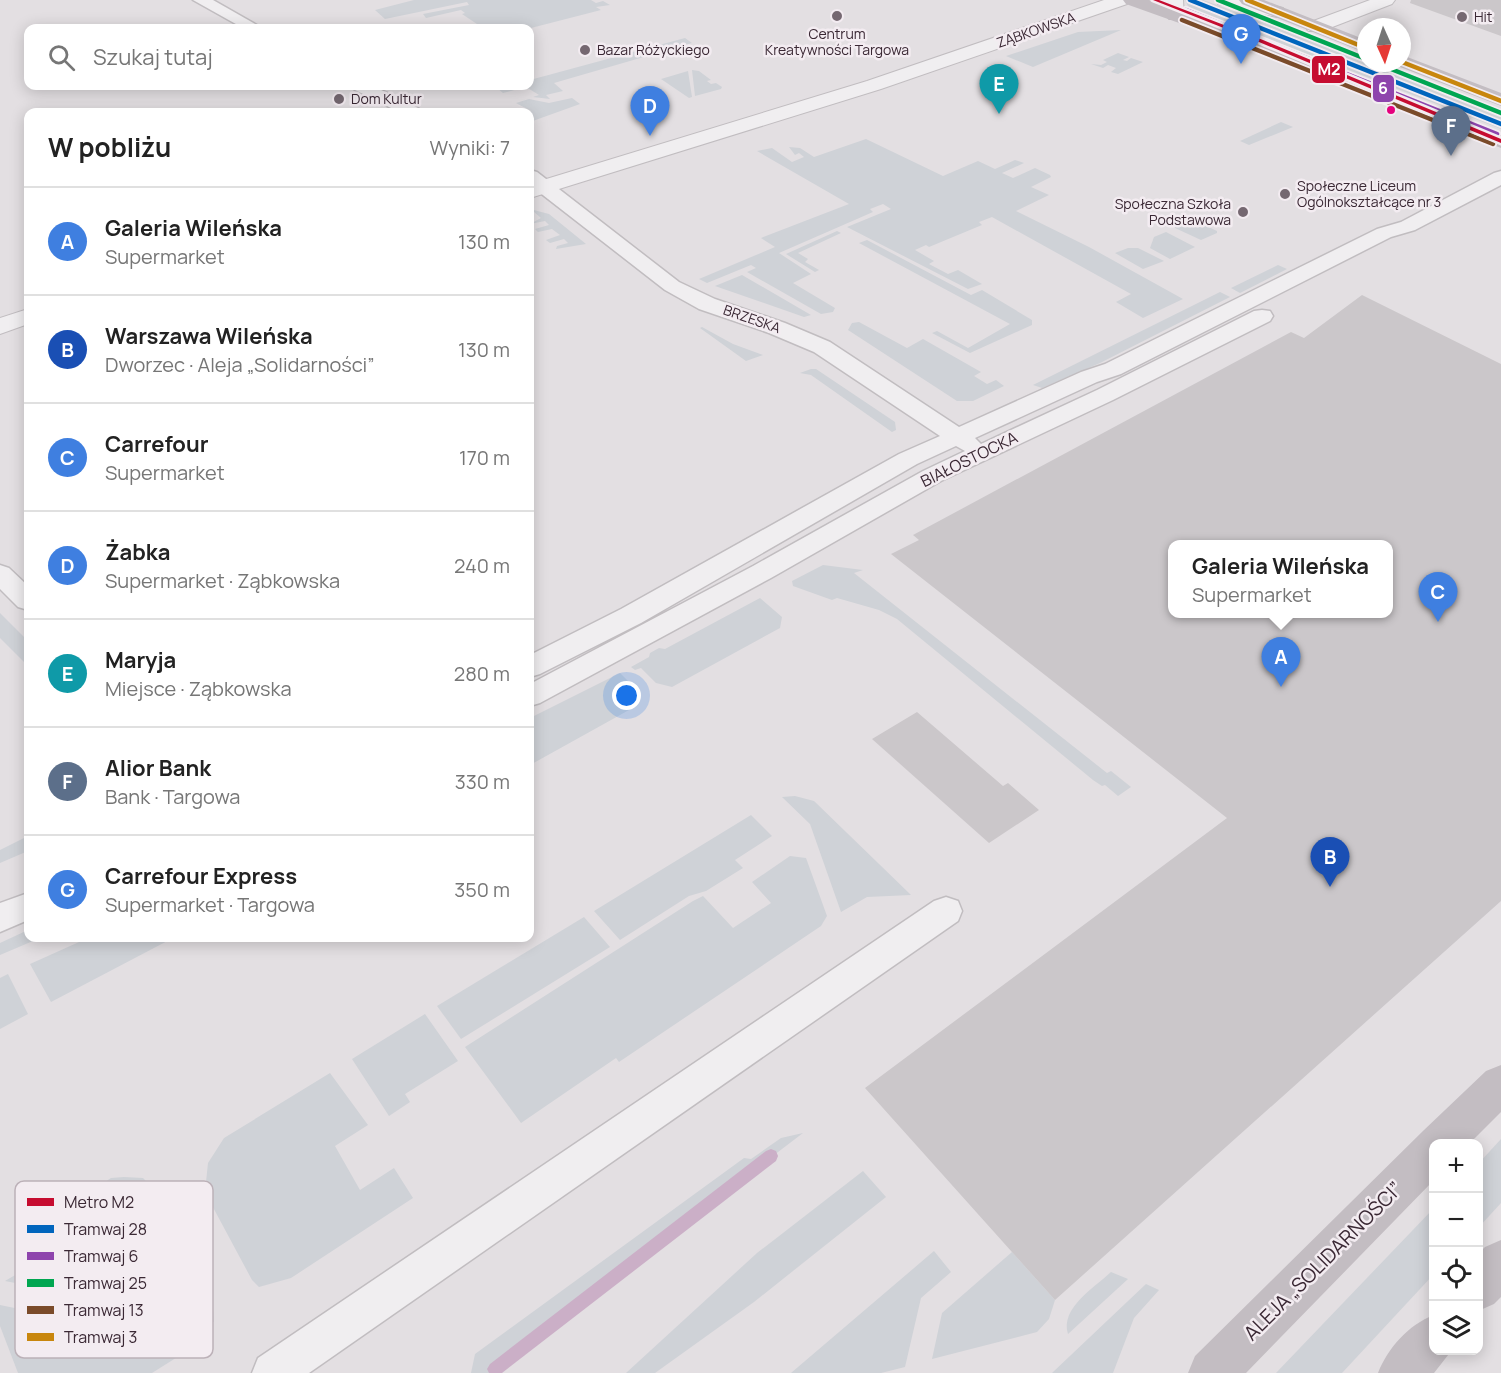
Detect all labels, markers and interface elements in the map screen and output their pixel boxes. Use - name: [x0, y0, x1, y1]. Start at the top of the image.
- street label: ZĄBKOWSKA: [994, 7, 1078, 52]
- place label: Hit: [1474, 7, 1493, 26]
- marker: Centrum Kreatywności Targowa: [830, 9, 844, 23]
- marker: Hit: [1455, 10, 1469, 24]
- pin: G: [1222, 14, 1260, 64]
- north arrow: [1357, 18, 1411, 72]
- search box: [24, 24, 534, 90]
- place label: Centrum Kreatywności Targowa: [765, 24, 909, 59]
- place label: Bazar Różyckiego: [597, 40, 710, 59]
- icon: search: [45, 41, 78, 74]
- text: Szukaj tutaj: [93, 42, 213, 72]
- marker: Bazar Różyckiego: [578, 43, 592, 57]
- line badge: M2: [1311, 55, 1346, 84]
- text: M2: [1317, 58, 1341, 80]
- pin: E: [980, 64, 1018, 114]
- line badge: 6: [1372, 74, 1395, 103]
- text: 6: [1378, 77, 1388, 99]
- pin: D: [630, 86, 670, 136]
- place label: Dom Kultur: [351, 89, 422, 108]
- marker: Dom Kultur: [332, 92, 346, 106]
- unlabelled marker: [1385, 104, 1397, 116]
- pin: F: [1432, 106, 1470, 156]
- text: W pobliżu: [48, 129, 171, 165]
- text: Wyniki: 7: [430, 134, 510, 161]
- place label: Społeczne Liceum Ogólnokształcące nr 3: [1297, 176, 1441, 211]
- marker: Społeczne Liceum Ogólnokształcące nr 3: [1278, 187, 1292, 201]
- place label: Społeczna Szkoła Podstawowa: [1115, 194, 1231, 229]
- marker: Społeczna Szkoła Podstawowa: [1236, 205, 1250, 219]
- text: Galeria Wileńska: [105, 213, 282, 243]
- text: A: [61, 228, 74, 255]
- text: 130 m: [458, 228, 510, 255]
- text: Supermarket: [105, 243, 225, 270]
- street label: BRZESKA: [721, 300, 783, 337]
- text: Warszawa Wileńska: [105, 321, 313, 351]
- text: B: [61, 336, 74, 363]
- text: 130 m: [458, 336, 510, 363]
- text: Dworzec · Aleja „Solidarności”: [105, 351, 375, 378]
- street label: BIAŁOSTOCKA: [917, 426, 1021, 492]
- text: Carrefour: [105, 429, 209, 459]
- text: C: [60, 444, 75, 471]
- text: 170 m: [459, 444, 510, 471]
- text: Supermarket: [105, 459, 225, 486]
- text: Żabka: [105, 537, 170, 567]
- popup: [1168, 540, 1393, 618]
- text: Galeria Wileńska: [1192, 551, 1369, 581]
- text: D: [60, 552, 75, 579]
- text: 240 m: [454, 552, 510, 579]
- text: Supermarket · Ząbkowska: [105, 567, 340, 594]
- pin: C: [1418, 572, 1458, 622]
- text: Supermarket: [1192, 581, 1312, 608]
- pin: A: [1262, 638, 1300, 687]
- text: Maryja: [105, 645, 176, 675]
- text: E: [62, 660, 73, 687]
- text: 280 m: [454, 660, 510, 687]
- text: Miejsce · Ząbkowska: [105, 675, 292, 702]
- your location: [612, 681, 641, 710]
- text: Alior Bank: [105, 753, 211, 783]
- text: F: [62, 768, 73, 795]
- text: 330 m: [455, 768, 510, 795]
- text: Bank · Targowa: [105, 783, 240, 810]
- pin: B: [1310, 838, 1350, 887]
- text: Carrefour Express: [105, 861, 297, 891]
- text: G: [60, 876, 75, 903]
- text: 350 m: [454, 876, 510, 903]
- text: Supermarket · Targowa: [105, 891, 315, 918]
- map controls: [1429, 1139, 1483, 1355]
- button: +: [1429, 1139, 1483, 1193]
- street label: ALEJA „SOLIDARNOŚCI”: [1237, 1175, 1408, 1346]
- legend: [15, 1181, 213, 1358]
- text: Metro M2: [64, 1191, 134, 1213]
- button: −: [1429, 1193, 1483, 1247]
- text: Tramwaj 28: [64, 1218, 147, 1240]
- text: Tramwaj 6: [64, 1245, 138, 1267]
- button: locate: [1429, 1247, 1483, 1301]
- text: Tramwaj 25: [64, 1272, 147, 1294]
- text: Tramwaj 13: [64, 1299, 144, 1321]
- button: layers: [1429, 1301, 1483, 1355]
- text: Tramwaj 3: [64, 1326, 137, 1348]

